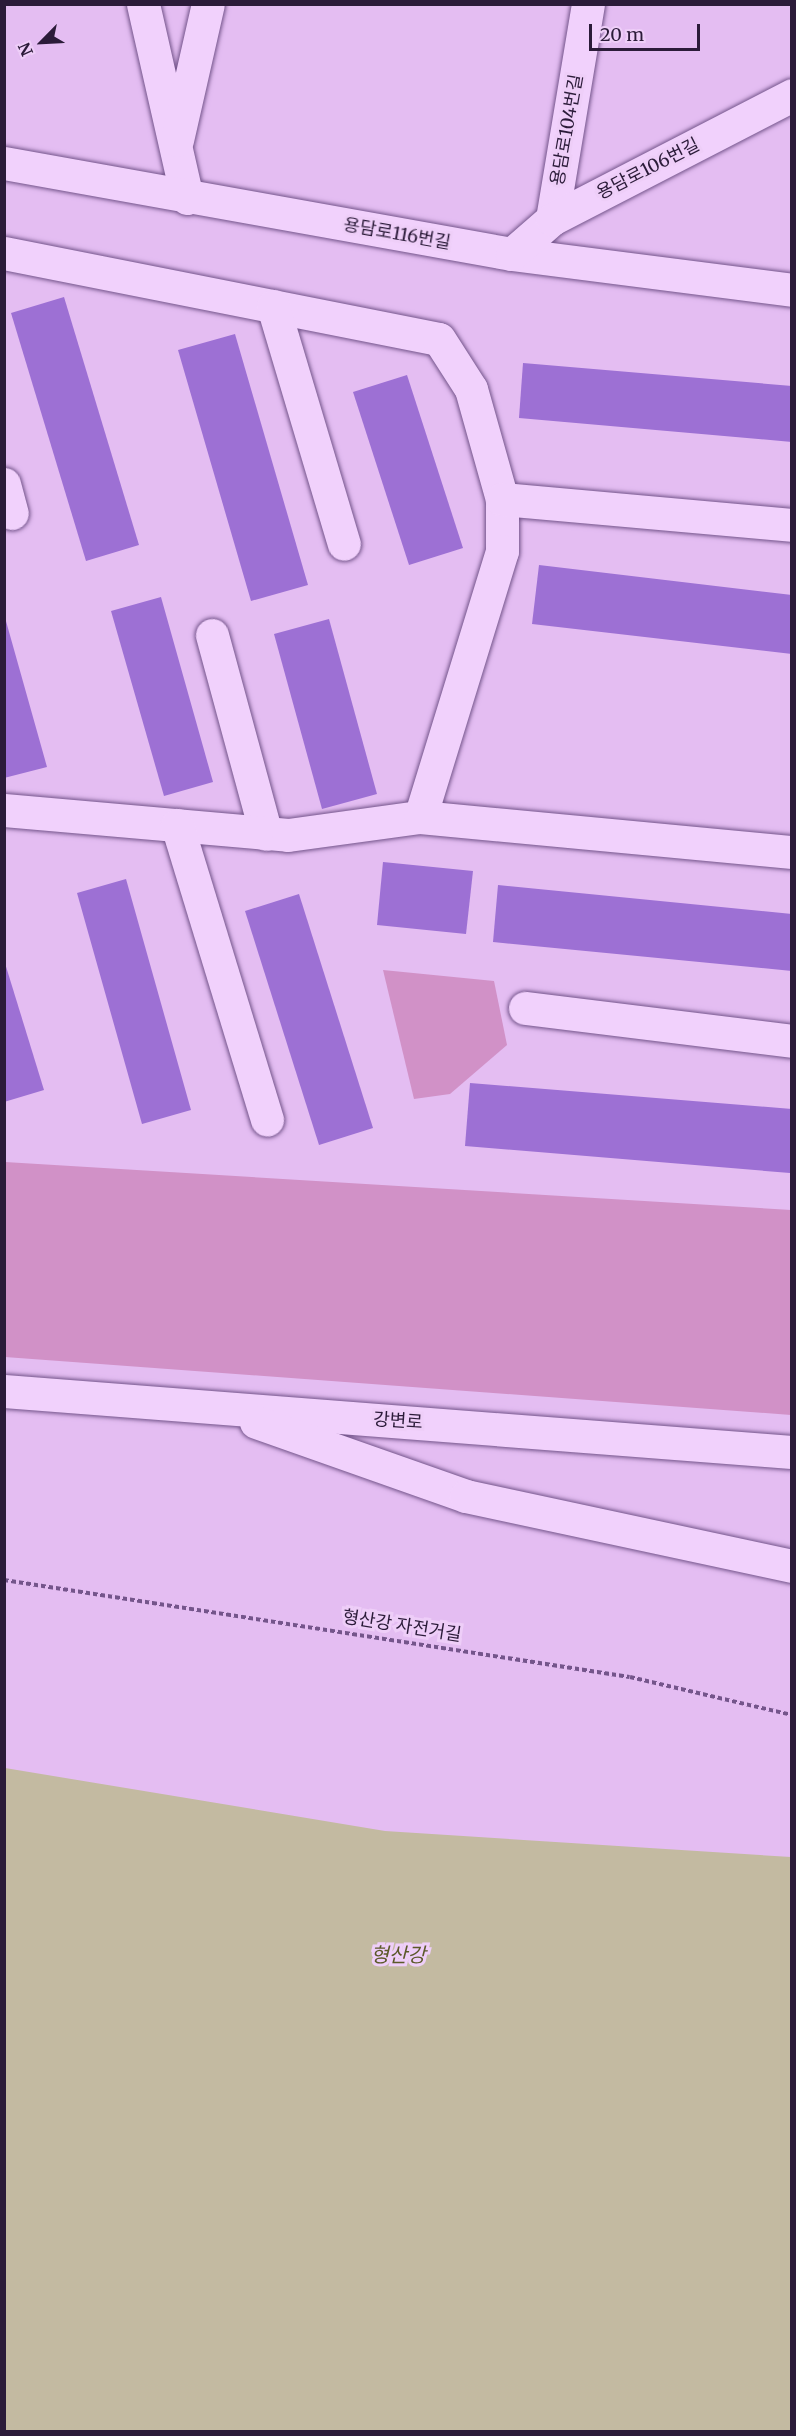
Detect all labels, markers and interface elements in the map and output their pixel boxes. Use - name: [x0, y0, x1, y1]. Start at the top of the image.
- north arrow: [12, 12, 72, 72]
- scale bar: [592, 12, 703, 50]
- text: 20 m: [600, 23, 644, 46]
- text: N: [14, 39, 37, 59]
- street label: 용담로104번길: [547, 73, 587, 187]
- street label: 용담로106번길: [593, 134, 703, 204]
- street label: 용담로116번길: [342, 214, 452, 254]
- street label: 강변로: [372, 1408, 424, 1434]
- street label: 형산강 자전거길: [341, 1606, 463, 1646]
- water label: 형산강: [370, 1942, 426, 1966]

